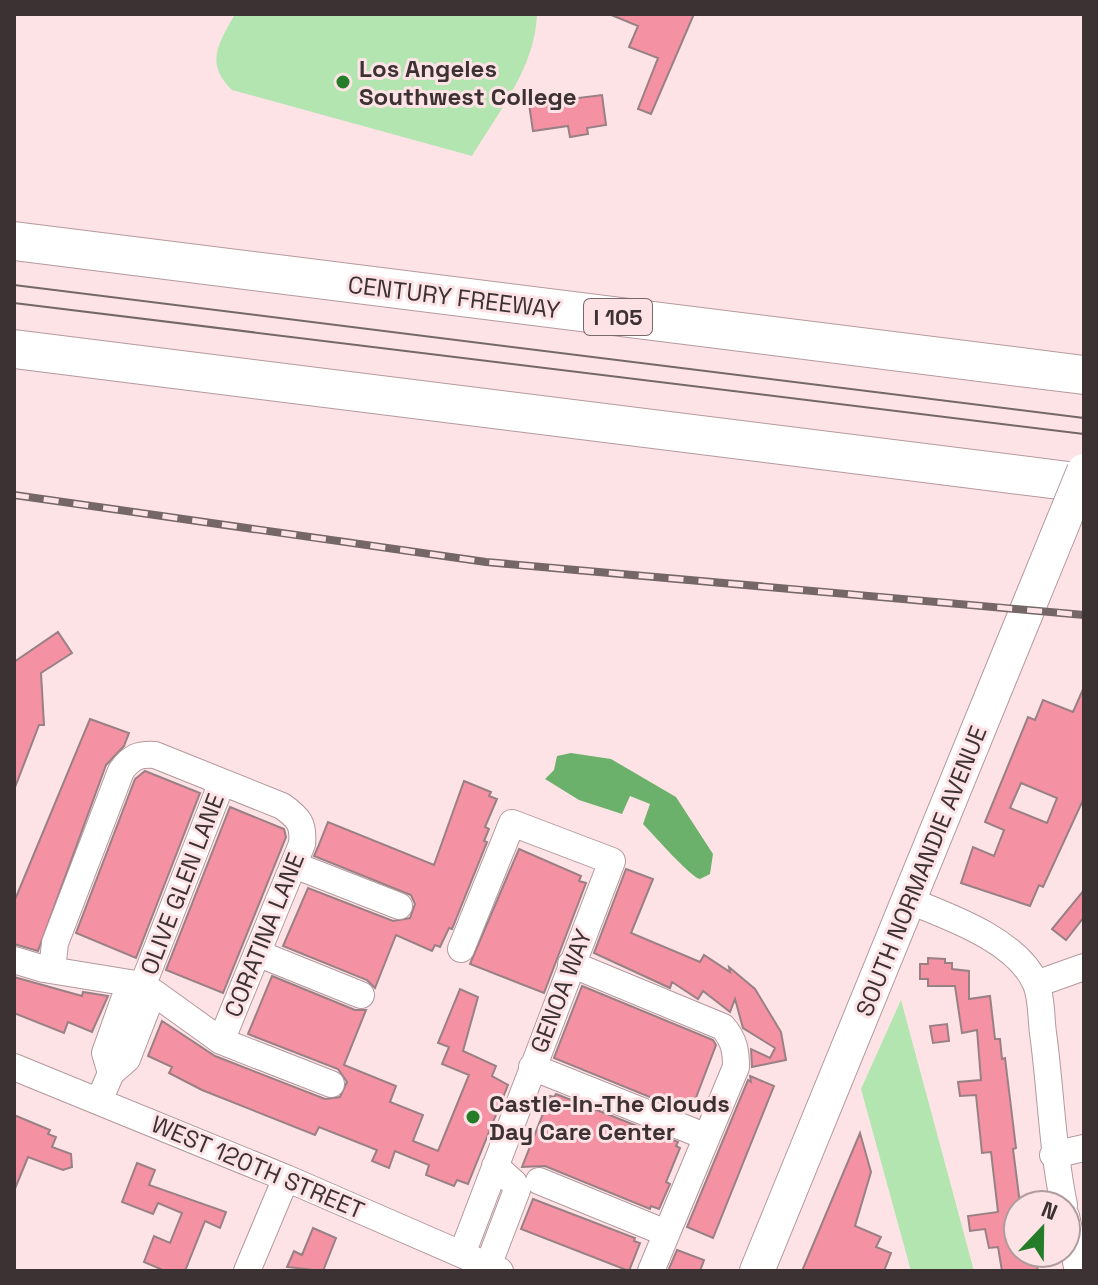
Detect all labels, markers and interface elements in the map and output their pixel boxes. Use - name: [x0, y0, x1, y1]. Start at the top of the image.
- place label: Los Angeles Southwest College: [359, 53, 577, 112]
- marker: Los Angeles Southwest College: [334, 73, 352, 91]
- street label: CENTURY FREEWAY: [346, 269, 562, 325]
- road number: I 105: [584, 299, 652, 335]
- street label: SOUTH NORMANDIE AVENUE: [848, 721, 994, 1021]
- street label: OLIVE GLEN LANE: [133, 789, 231, 979]
- street label: CORATINA LANE: [217, 848, 311, 1022]
- street label: GENOA WAY: [523, 924, 599, 1057]
- place label: Castle-In-The Clouds Day Care Center: [489, 1088, 730, 1147]
- street label: WEST 120TH STREET: [147, 1108, 369, 1226]
- marker: Castle-In-The Clouds Day Care Center: [464, 1108, 482, 1126]
- north arrow: [1002, 1189, 1082, 1269]
- text: N: [1037, 1195, 1062, 1226]

